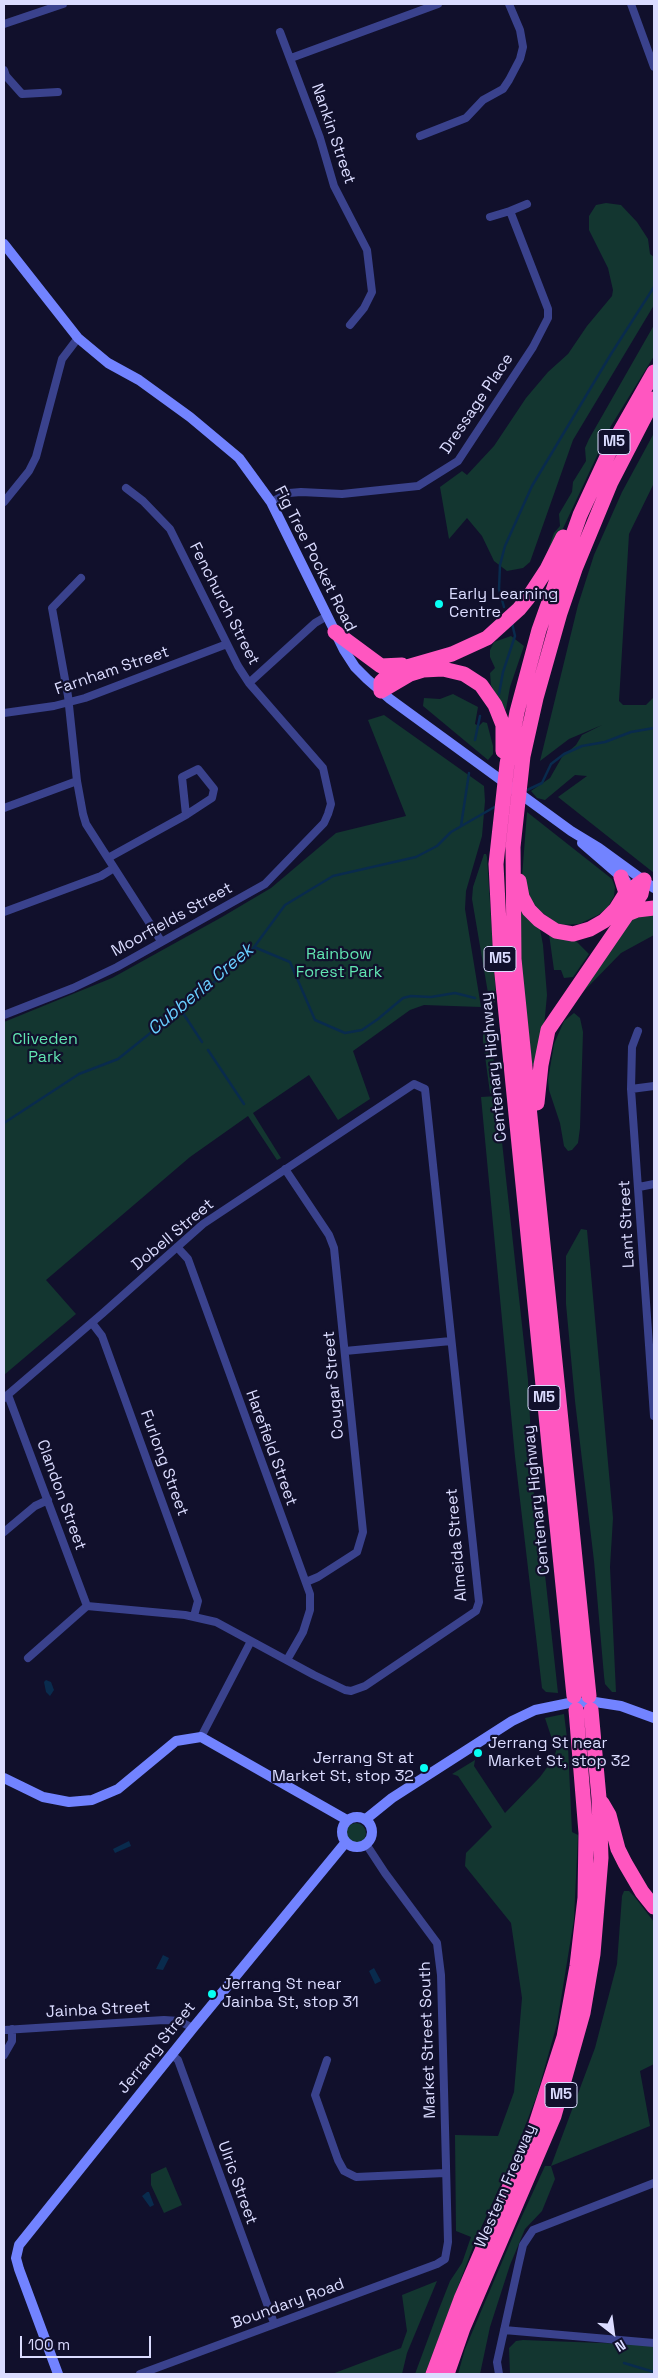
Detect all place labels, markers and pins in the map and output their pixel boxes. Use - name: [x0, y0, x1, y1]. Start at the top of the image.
- place label: Early Learning Centre: [449, 585, 558, 623]
- marker: Early Learning Centre: [433, 598, 445, 610]
- place label: Jerrang St near Market St, stop 32: [488, 1734, 630, 1772]
- marker: Jerrang St near Market St, stop 32: [472, 1747, 484, 1759]
- place label: Jerrang St at Market St, stop 32: [272, 1749, 414, 1787]
- marker: Jerrang St at Market St, stop 32: [418, 1762, 430, 1774]
- place label: Jerrang St near Jainba St, stop 31: [222, 1975, 359, 2013]
- marker: Jerrang St near Jainba St, stop 31: [206, 1988, 218, 2000]

